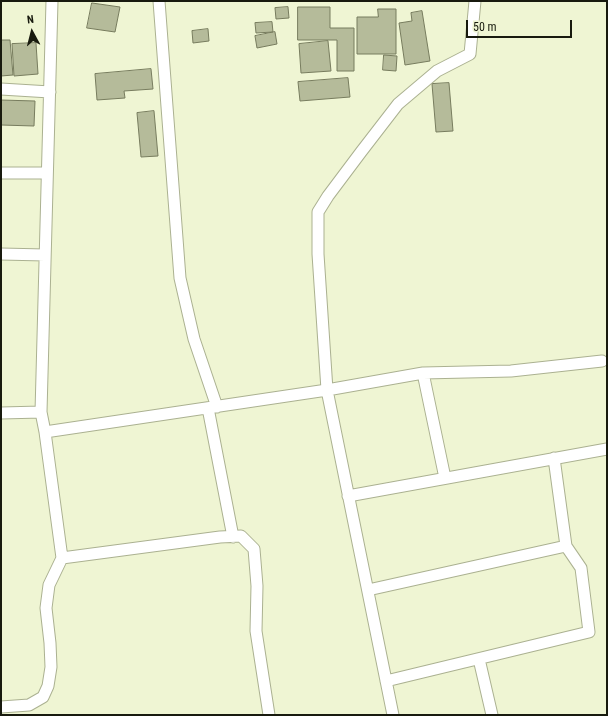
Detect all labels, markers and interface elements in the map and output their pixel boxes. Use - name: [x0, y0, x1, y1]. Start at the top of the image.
- north arrow: [12, 12, 52, 52]
- scale bar: [468, 12, 574, 38]
- text: N: [26, 13, 35, 26]
- text: 50 m: [473, 20, 497, 34]

